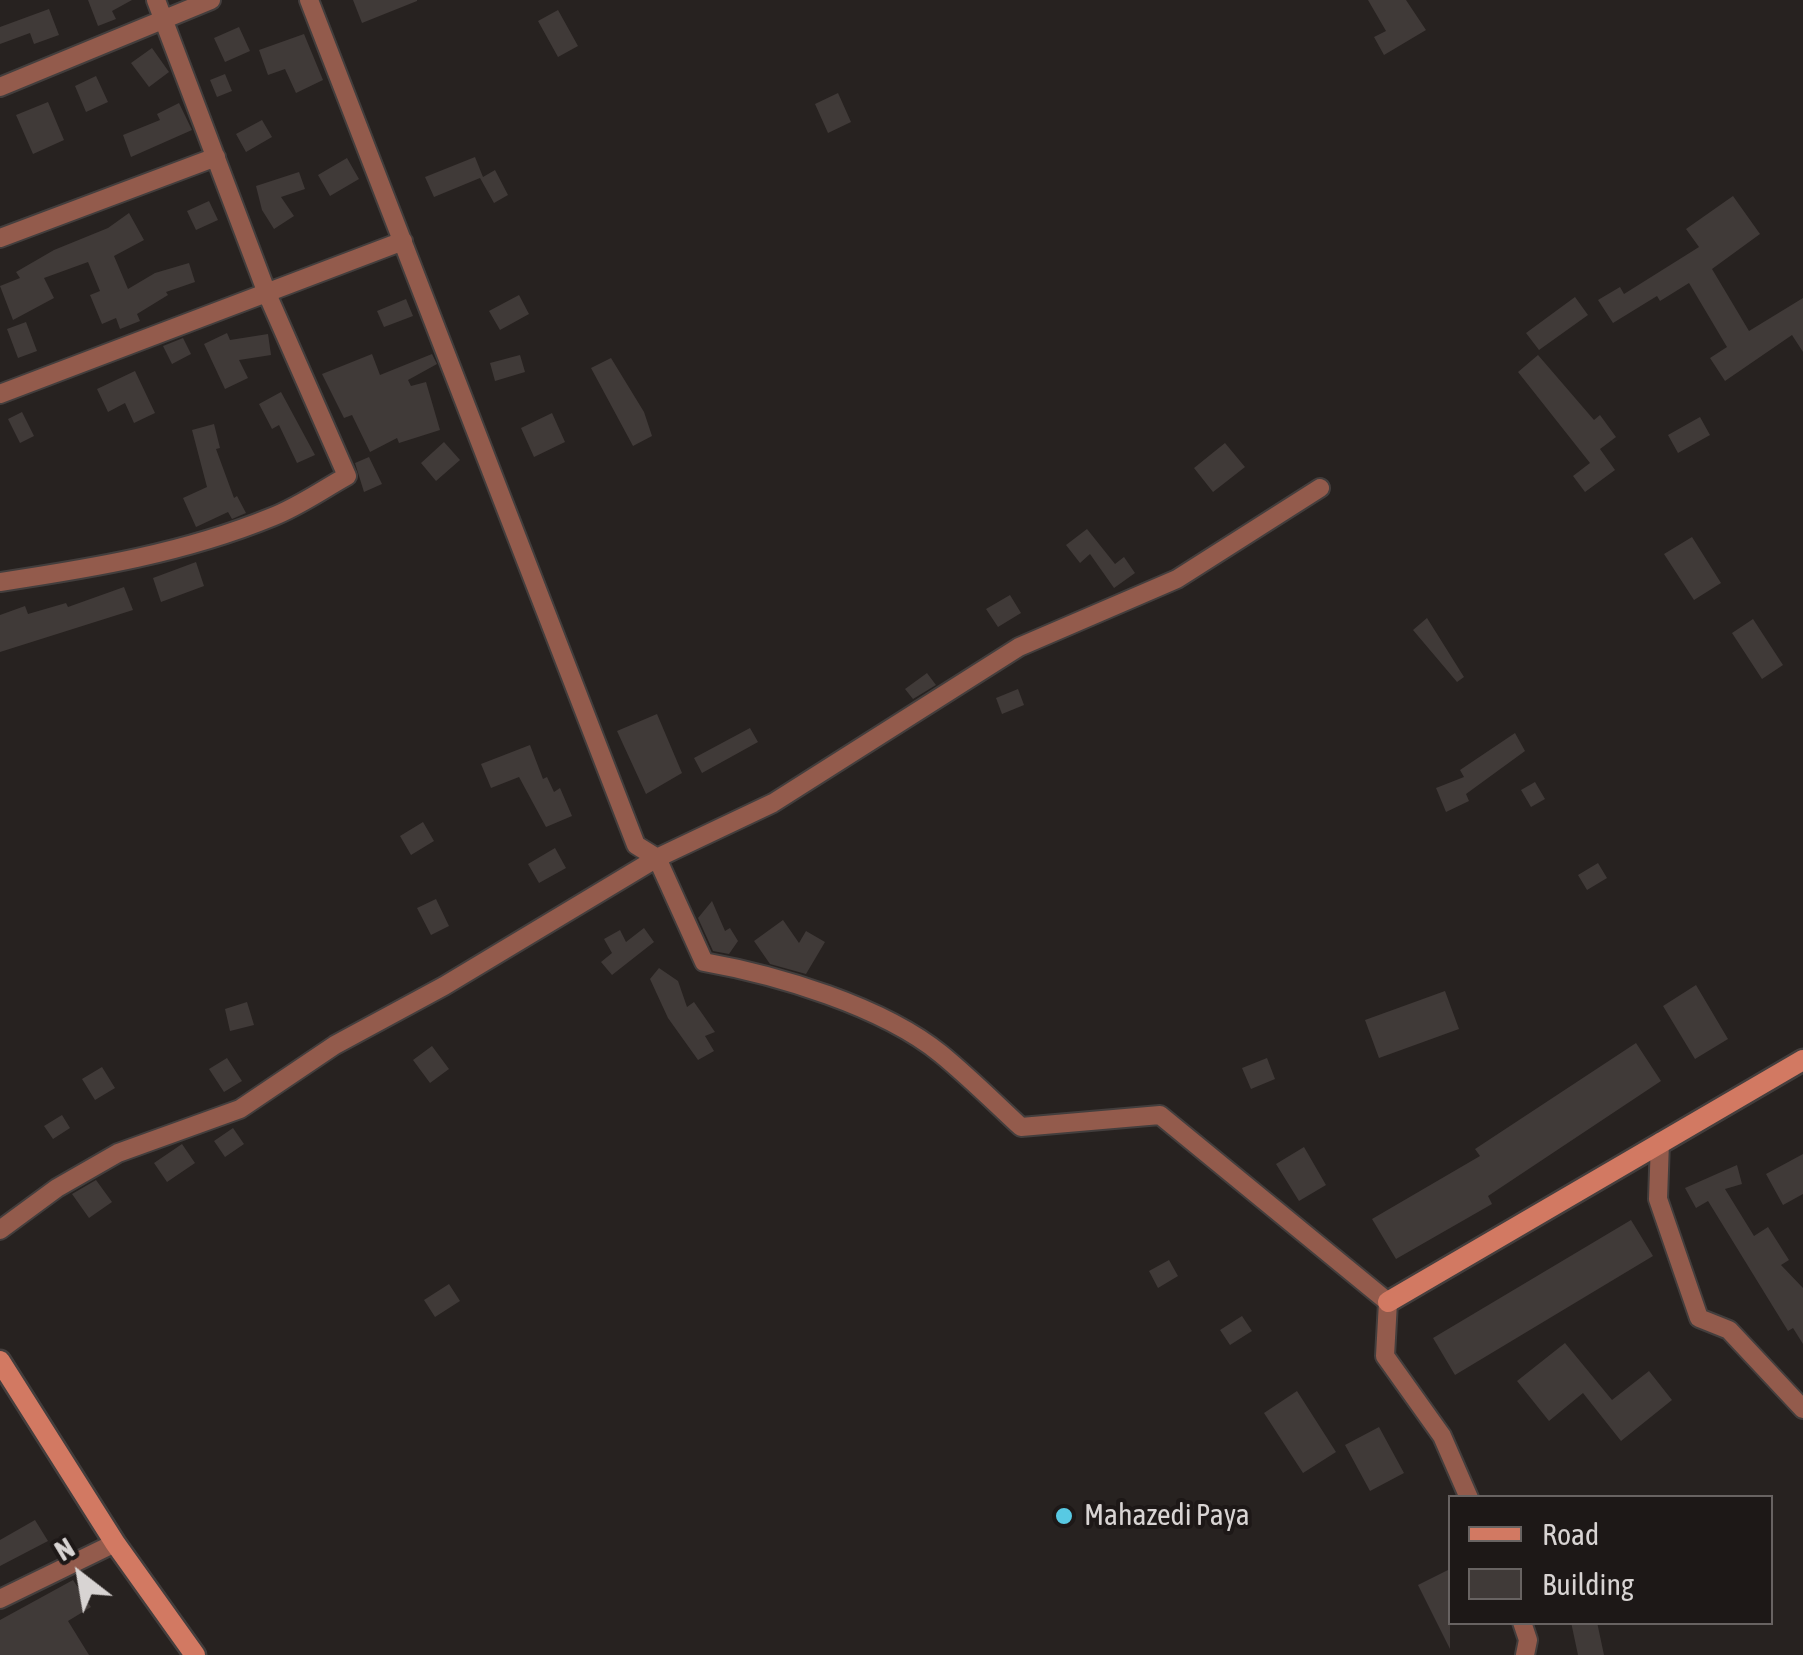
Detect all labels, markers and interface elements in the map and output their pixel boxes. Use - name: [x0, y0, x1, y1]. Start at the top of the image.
- legend: [1448, 1495, 1773, 1625]
- place label: Mahazedi Paya: [1084, 1498, 1250, 1534]
- marker: Mahazedi Paya: [1053, 1505, 1075, 1527]
- text: Road: [1542, 1517, 1599, 1551]
- north arrow: [30, 1525, 130, 1625]
- text: N: [49, 1531, 80, 1567]
- text: Building: [1542, 1567, 1634, 1601]

